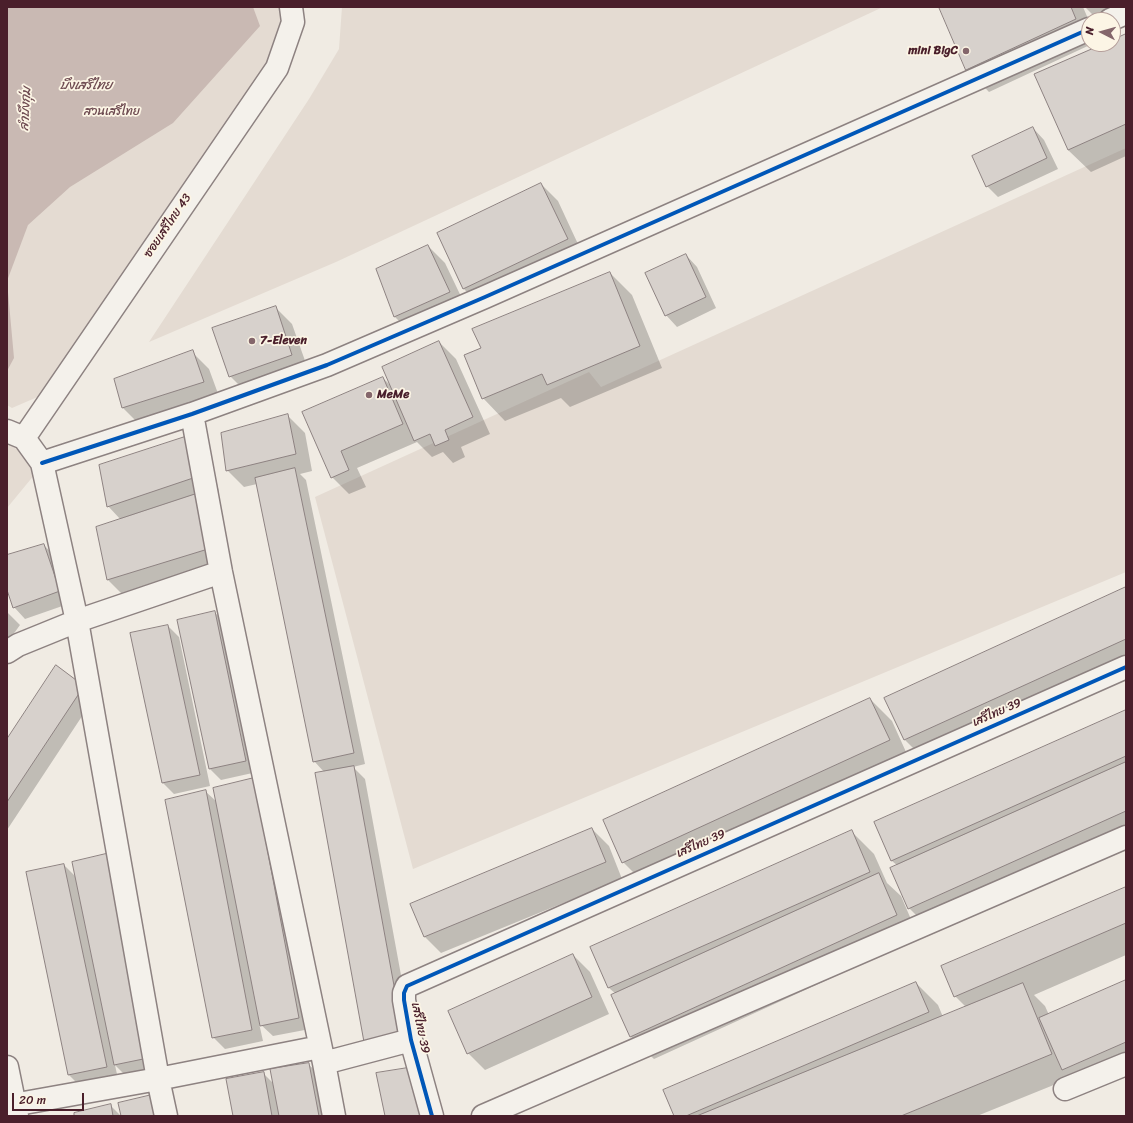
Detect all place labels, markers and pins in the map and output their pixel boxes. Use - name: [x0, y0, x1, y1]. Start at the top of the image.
- place label: mini BigC: [908, 44, 958, 58]
- marker: mini BigC: [961, 46, 971, 56]
- place label: 7-Eleven: [260, 334, 307, 348]
- marker: 7-Eleven: [247, 336, 257, 346]
- place label: MeMe: [377, 388, 409, 402]
- marker: MeMe: [364, 390, 374, 400]

